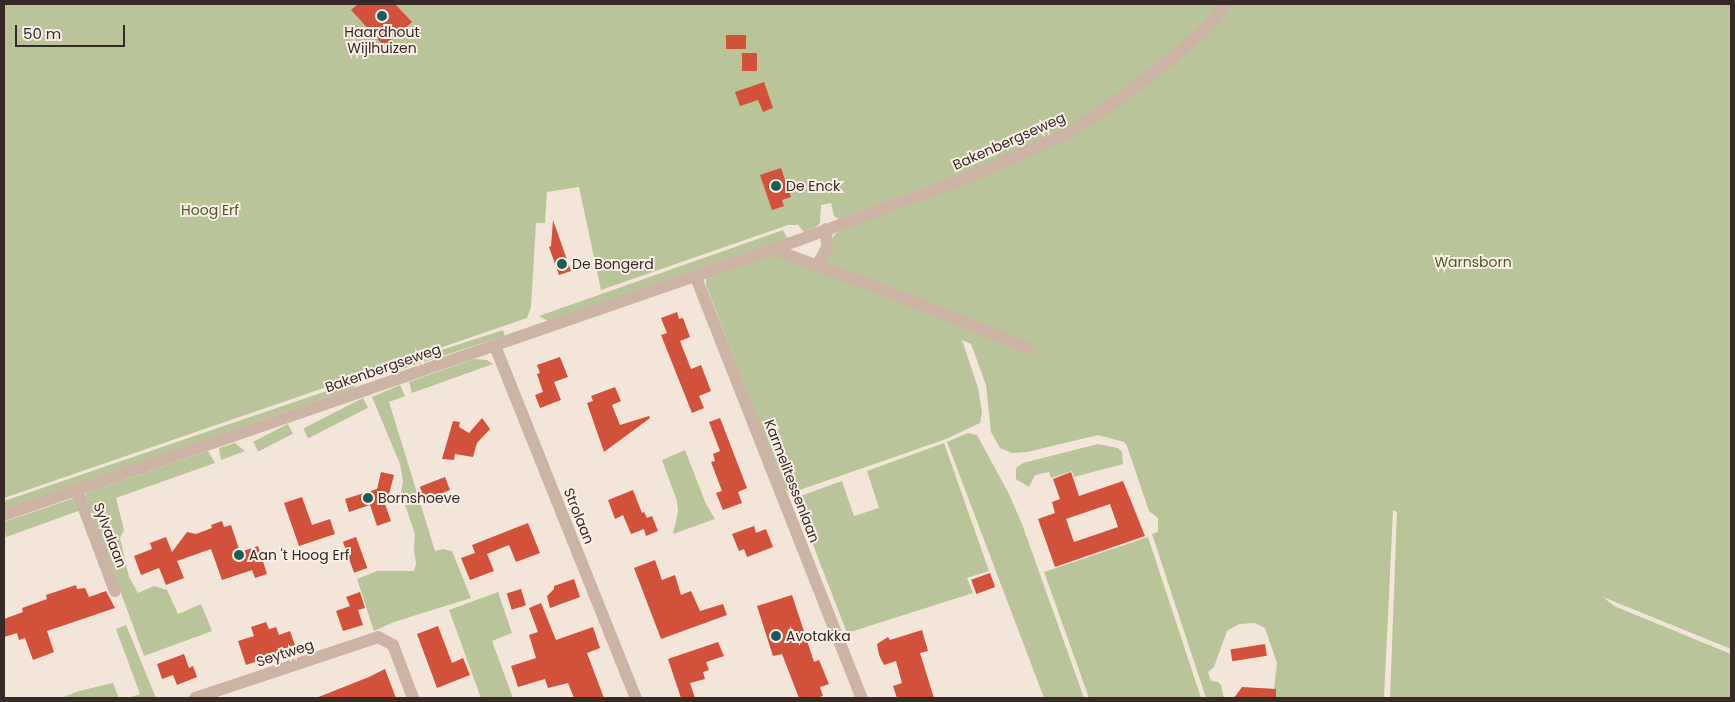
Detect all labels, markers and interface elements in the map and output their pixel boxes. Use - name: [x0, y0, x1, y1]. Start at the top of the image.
- marker: Haardhout Wijlhuizen: [376, 10, 388, 22]
- scale bar: [18, 15, 128, 47]
- text: 50 m: [23, 23, 61, 44]
- place label: Haardhout Wijlhuizen: [344, 24, 420, 56]
- street label: Bakenbergseweg: [950, 109, 1068, 173]
- place label: De Enck: [786, 178, 840, 194]
- marker: De Enck: [770, 180, 782, 192]
- park label: Hoog Erf: [181, 202, 239, 218]
- park label: Warnsborn: [1434, 254, 1512, 270]
- place label: De Bongerd: [572, 256, 654, 272]
- marker: De Bongerd: [556, 258, 568, 270]
- street label: Bakenbergseweg: [323, 340, 443, 396]
- street label: Karmelitessenlaan: [761, 417, 823, 545]
- street label: Strolaan: [560, 486, 598, 546]
- place label: Bornshoeve: [378, 490, 460, 506]
- marker: Bornshoeve: [362, 492, 374, 504]
- street label: Sylvalaan: [90, 500, 130, 570]
- place label: Aan 't Hoog Erf: [249, 547, 349, 563]
- marker: Aan 't Hoog Erf: [233, 549, 245, 561]
- place label: Avotakka: [786, 628, 851, 644]
- marker: Avotakka: [770, 630, 782, 642]
- street label: Seytweg: [254, 636, 316, 670]

